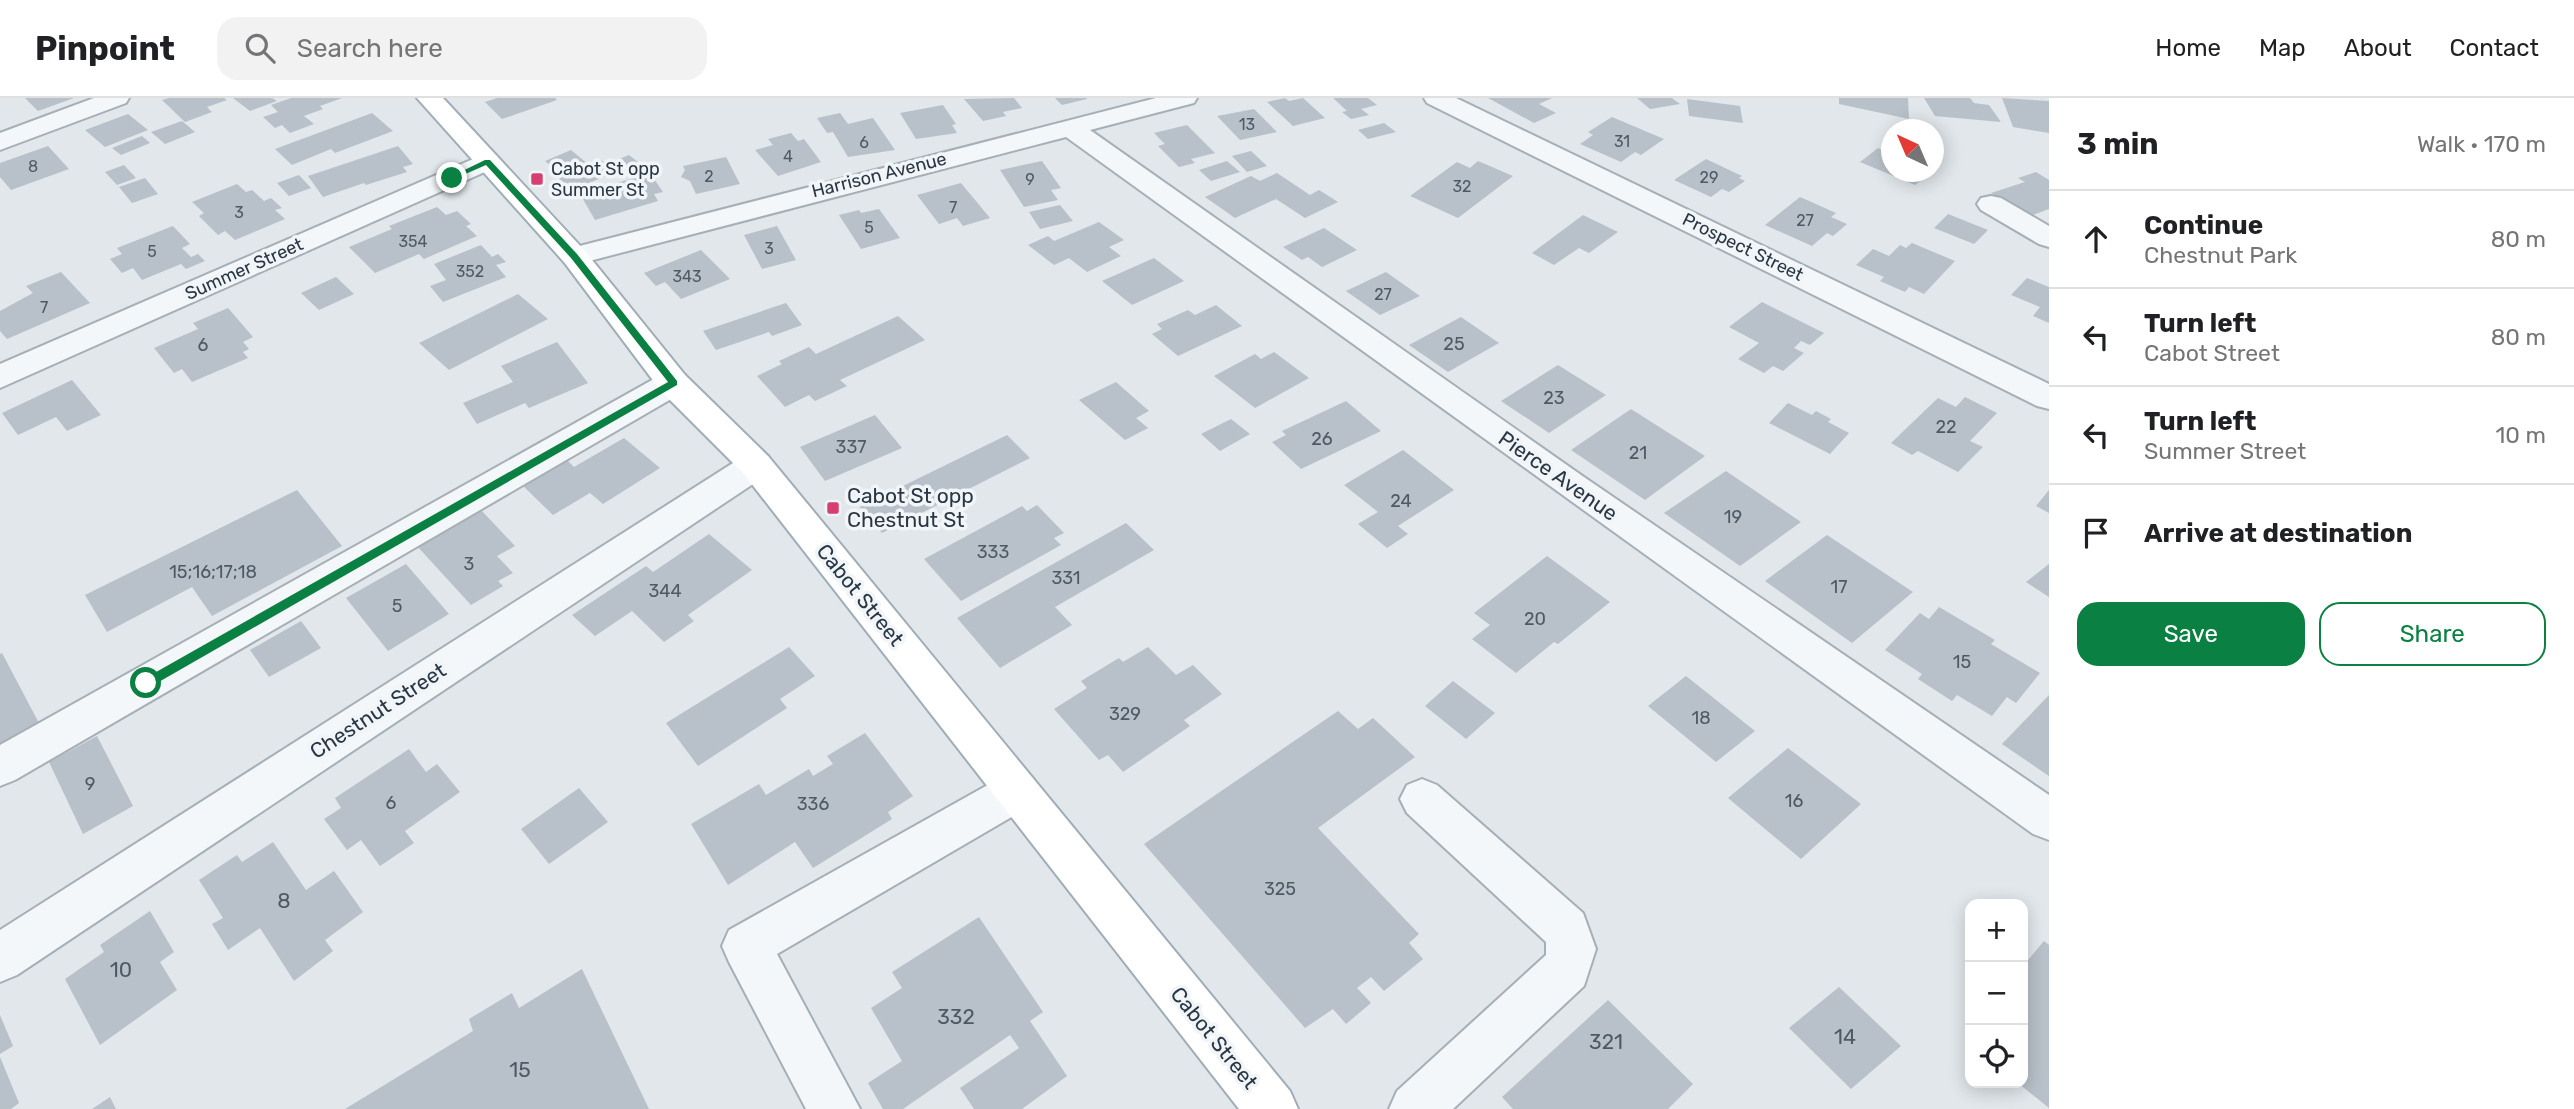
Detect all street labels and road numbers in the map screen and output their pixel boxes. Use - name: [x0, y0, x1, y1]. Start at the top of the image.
- street label: Harrison Avenue: [809, 148, 949, 202]
- street label: Prospect Street: [1679, 208, 1807, 286]
- street label: Summer Street: [182, 233, 306, 305]
- street label: Pierce Avenue: [1494, 425, 1623, 526]
- street label: Cabot Street: [812, 539, 909, 651]
- street label: Chestnut Street: [305, 657, 450, 764]
- street label: Cabot Street: [1166, 982, 1263, 1094]

